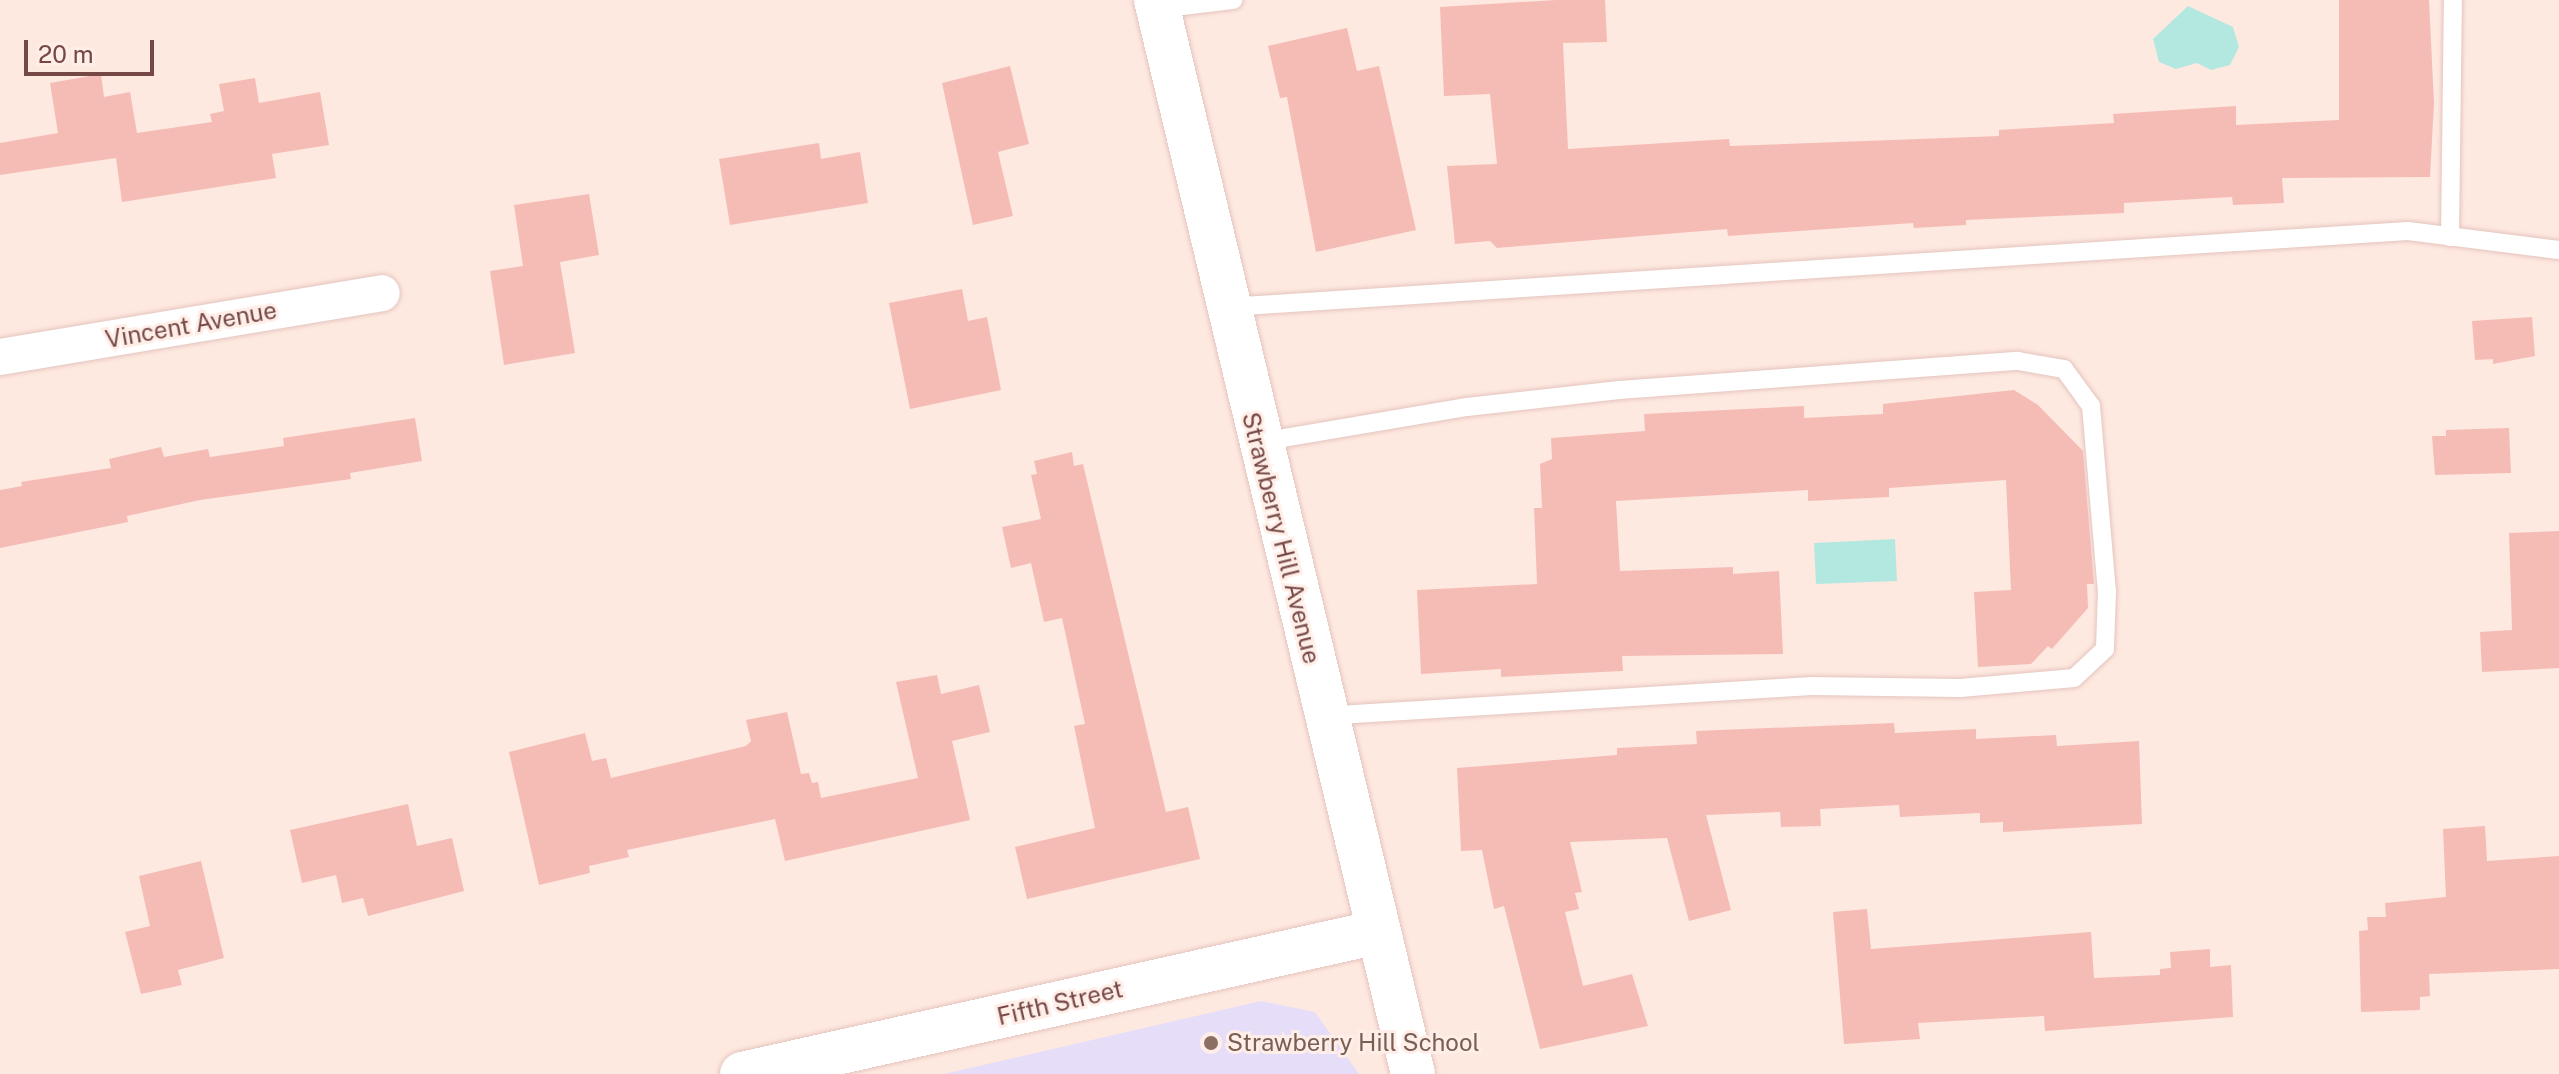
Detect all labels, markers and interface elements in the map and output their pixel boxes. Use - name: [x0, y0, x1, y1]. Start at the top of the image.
- scale bar: [28, 24, 158, 74]
- text: 20 m: [38, 40, 94, 68]
- street label: Vincent Avenue: [103, 296, 279, 354]
- street label: Strawberry Hill Avenue: [1236, 409, 1326, 667]
- street label: Fifth Street: [994, 975, 1126, 1031]
- place label: Strawberry Hill School: [1227, 1029, 1480, 1057]
- marker: Strawberry Hill School: [1202, 1034, 1220, 1052]

